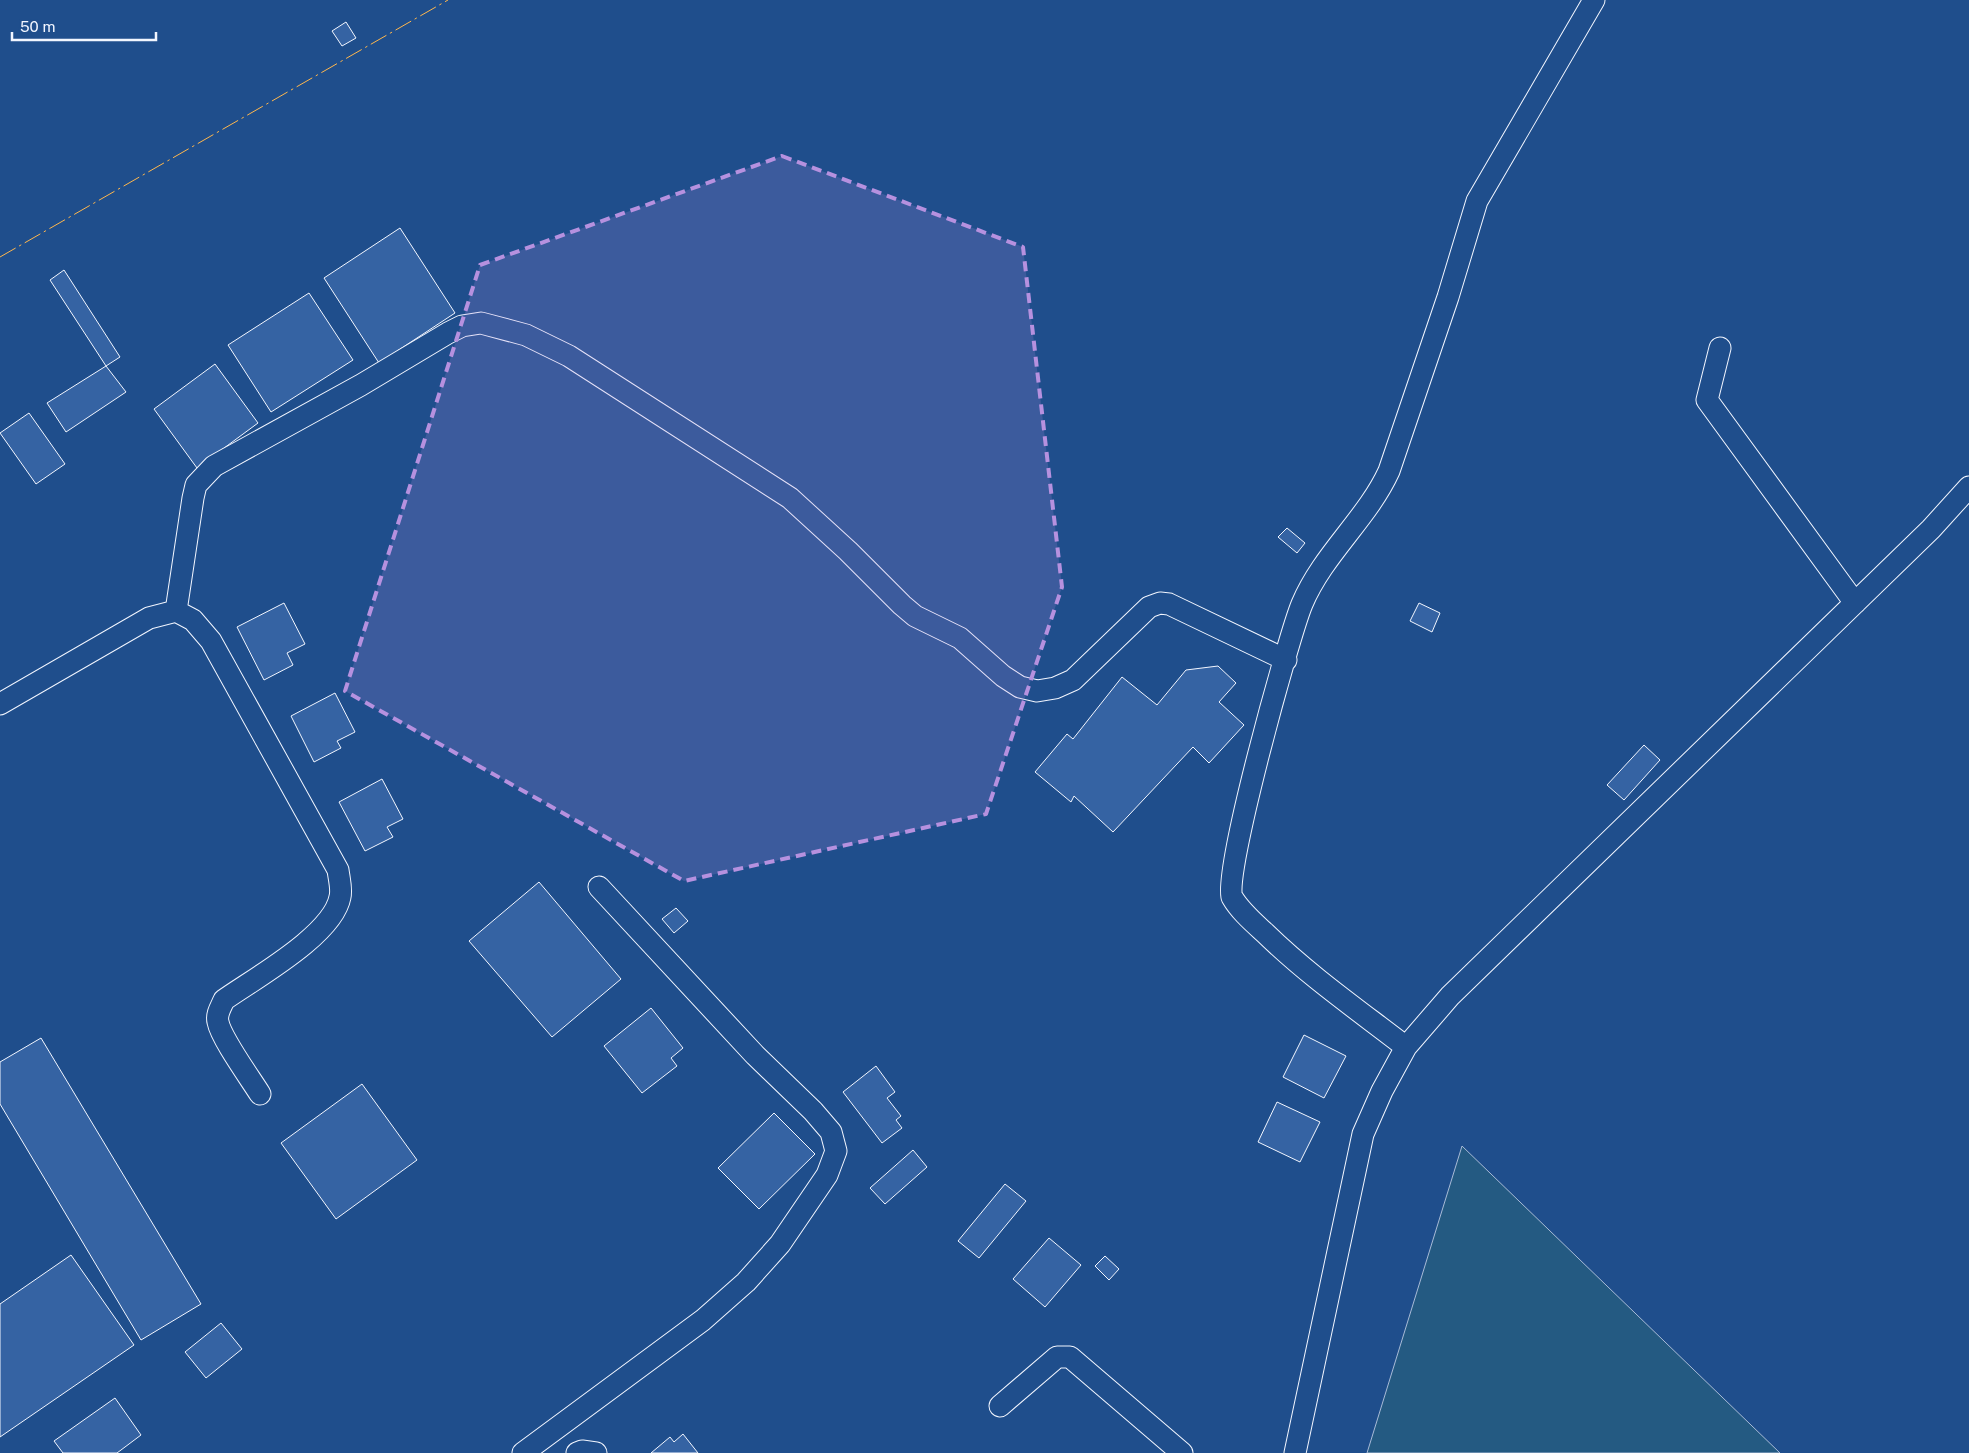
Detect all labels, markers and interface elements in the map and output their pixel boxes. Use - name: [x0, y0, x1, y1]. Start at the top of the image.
- scale bar: [12, 10, 156, 42]
- text: 50 m: [20, 18, 55, 35]

